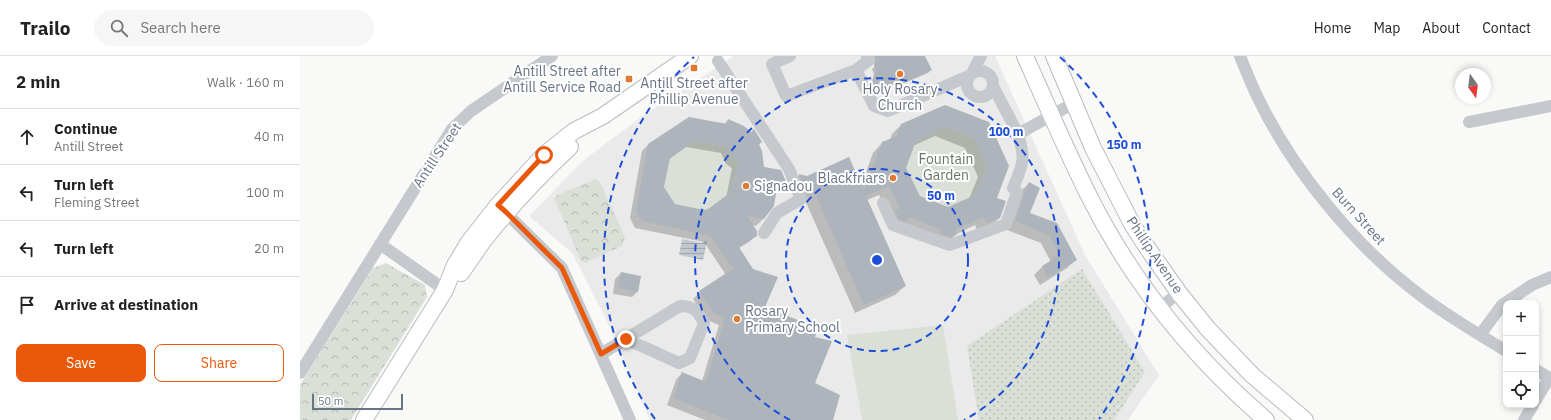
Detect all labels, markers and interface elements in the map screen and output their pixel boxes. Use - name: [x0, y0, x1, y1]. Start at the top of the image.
- search box: [94, 10, 374, 46]
- text: Trailo: [20, 16, 70, 40]
- icon: search: [108, 17, 130, 39]
- text: Search here: [140, 18, 221, 37]
- text: Home: [1314, 19, 1351, 37]
- text: Map: [1373, 19, 1400, 37]
- text: About: [1422, 19, 1460, 37]
- text: Contact: [1482, 19, 1531, 37]
- place label: Antill Street after Antill Service Road: [503, 62, 621, 96]
- marker: Antill Street after Phillip Avenue: [689, 63, 699, 73]
- north arrow: [1455, 68, 1491, 104]
- marker: Holy Rosary Church: [895, 69, 905, 79]
- text: 2 min: [16, 71, 60, 93]
- text: Walk · 160 m: [207, 74, 284, 91]
- marker: Antill Street after Antill Service Road: [624, 74, 634, 84]
- place label: Antill Street after Phillip Avenue: [640, 74, 748, 108]
- place label: Holy Rosary Church: [863, 80, 937, 114]
- text: Continue: [54, 119, 118, 138]
- street label: Antill Street: [409, 119, 465, 191]
- text: 100 m: [988, 124, 1024, 139]
- icon: ahead: [16, 126, 38, 148]
- text: 40 m: [254, 128, 284, 145]
- text: 150 m: [1106, 137, 1142, 152]
- text: Antill Street: [54, 138, 123, 155]
- route start: [535, 146, 553, 164]
- park label: Fountain Garden: [918, 150, 974, 184]
- place label: Blackfriars: [818, 169, 885, 187]
- marker: Blackfriars: [888, 173, 898, 183]
- text: Turn left: [54, 175, 114, 194]
- place label: Signadou: [754, 177, 812, 195]
- marker: Signadou: [741, 181, 751, 191]
- icon: left: [16, 182, 38, 204]
- street label: Burn Street: [1328, 183, 1390, 249]
- text: 100 m: [246, 184, 284, 201]
- text: 50 m: [927, 188, 955, 203]
- text: Fleming Street: [54, 194, 140, 211]
- street label: Phillip Avenue: [1123, 213, 1188, 297]
- icon: left: [16, 238, 38, 260]
- text: Turn left: [54, 239, 114, 258]
- text: 20 m: [254, 240, 284, 257]
- centre of rings: [870, 253, 884, 267]
- icon: arrive: [16, 294, 38, 316]
- text: Arrive at destination: [54, 295, 198, 314]
- map controls: [1503, 300, 1539, 408]
- button: +: [1503, 300, 1539, 336]
- place label: Rosary Primary School: [745, 302, 840, 336]
- marker: Rosary Primary School: [732, 314, 742, 324]
- route end: [617, 330, 635, 348]
- button: −: [1503, 336, 1539, 372]
- button: Save: [16, 344, 146, 382]
- button: Share: [154, 344, 284, 382]
- button: locate: [1503, 372, 1539, 408]
- scale bar: [312, 392, 403, 411]
- text: 50 m: [318, 394, 343, 408]

